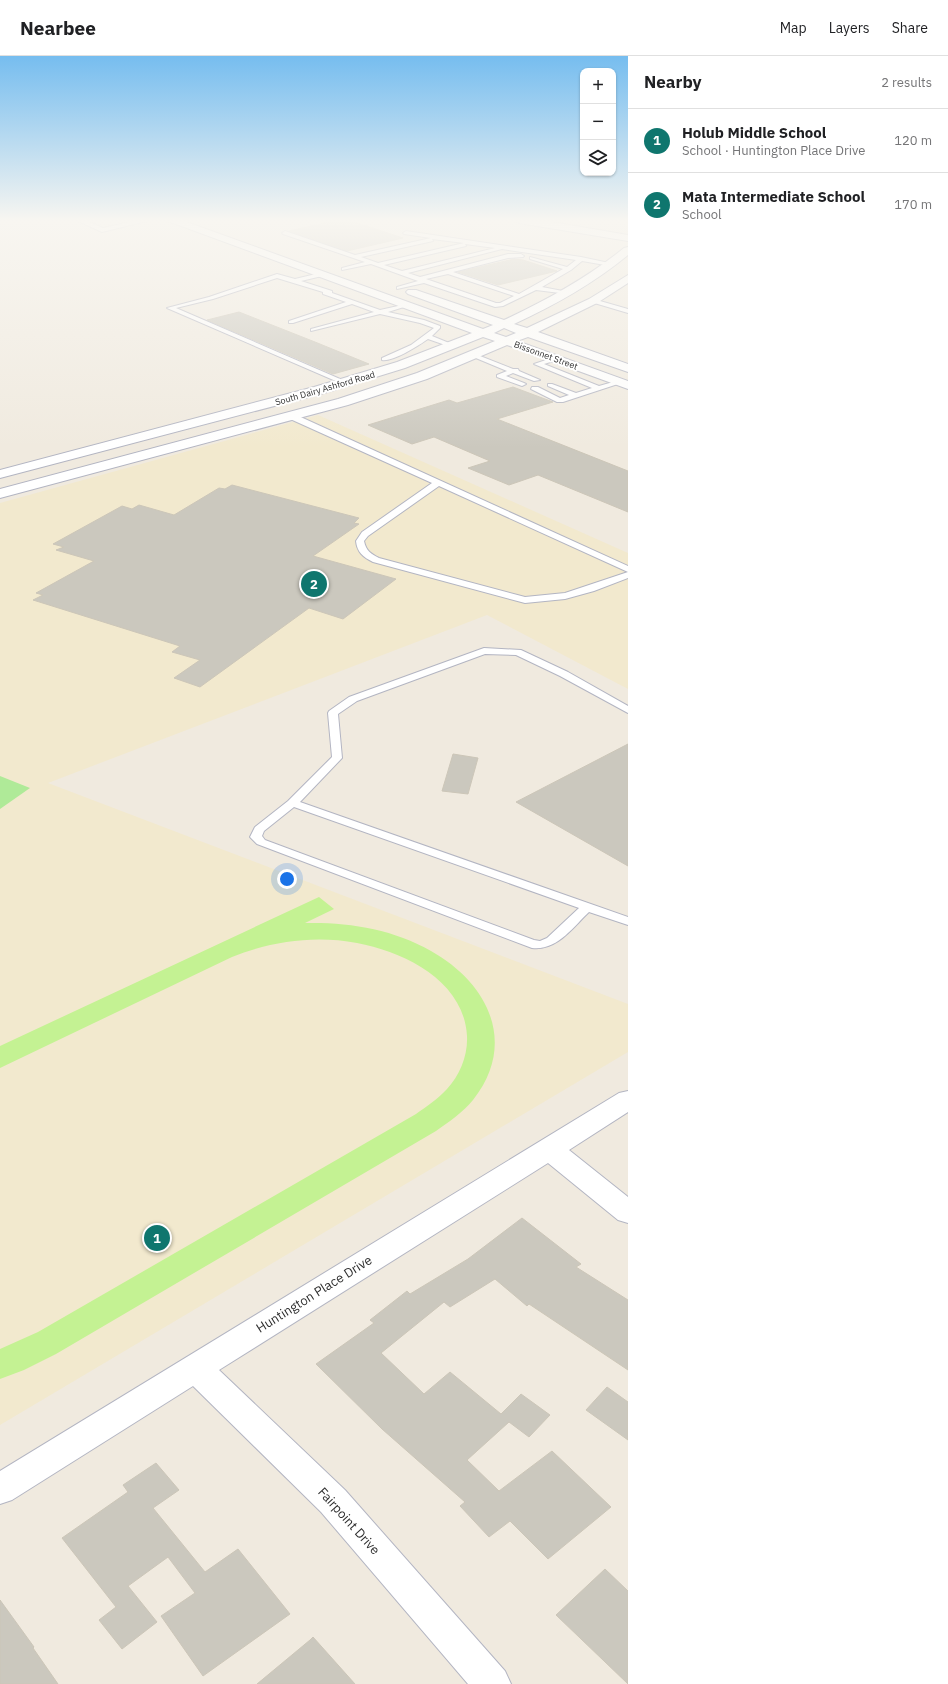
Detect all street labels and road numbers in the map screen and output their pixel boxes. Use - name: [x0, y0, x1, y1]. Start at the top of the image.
- street label: Bissonnet Street: [513, 338, 579, 372]
- street label: South Dairy Ashford Road: [274, 368, 376, 408]
- street label: Huntington Place Drive: [253, 1251, 375, 1337]
- street label: Fairpoint Drive: [314, 1484, 384, 1558]

